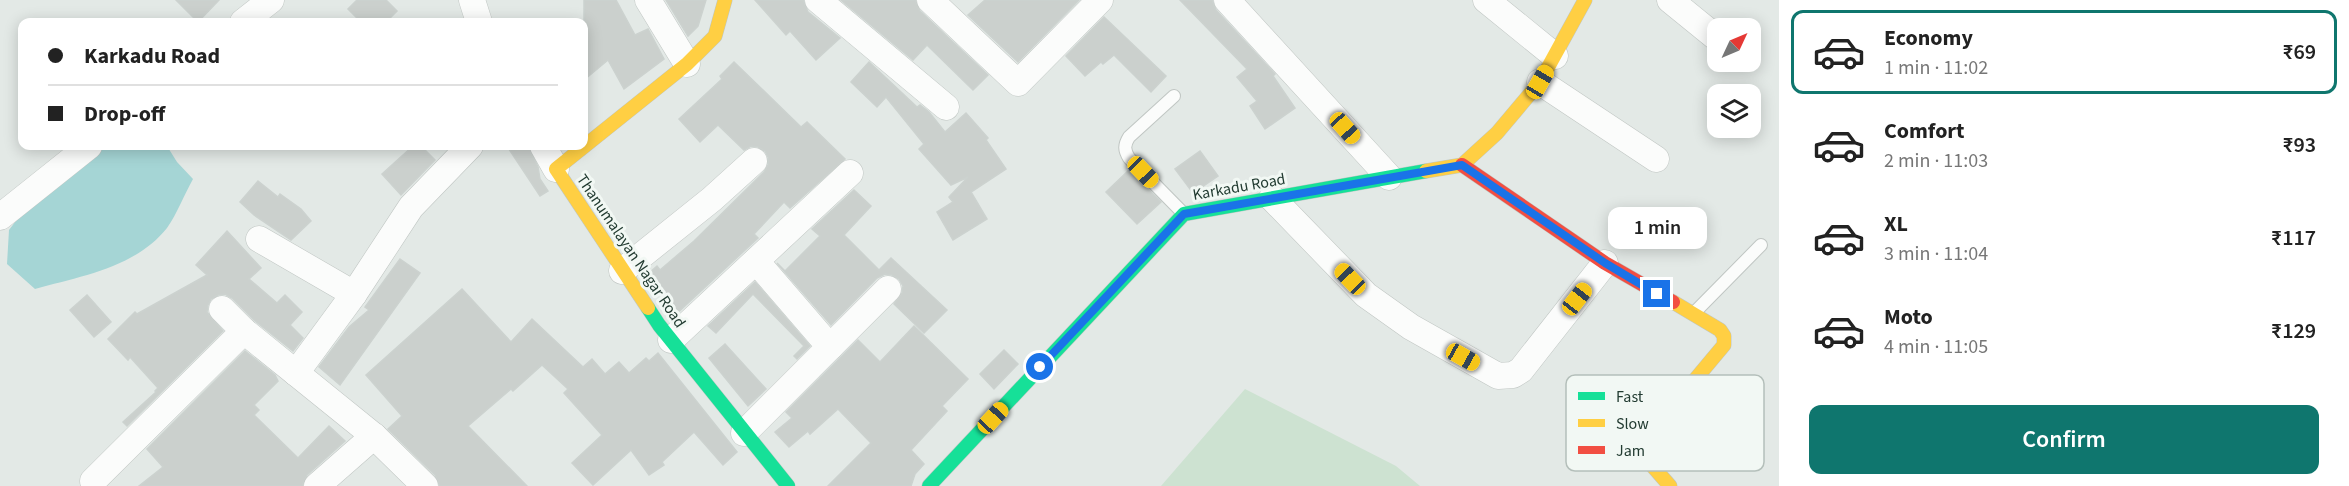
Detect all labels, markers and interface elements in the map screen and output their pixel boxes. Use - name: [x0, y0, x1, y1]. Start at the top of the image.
- north arrow: [1707, 18, 1761, 72]
- map controls: [1707, 18, 1761, 138]
- text: Economy: [1884, 22, 1973, 54]
- icon: car: [1812, 25, 1866, 79]
- text: ₹69: [2282, 36, 2316, 68]
- text: Karkadu Road: [84, 40, 220, 72]
- text: 1 min · 11:02: [1884, 54, 1988, 82]
- car: [1523, 62, 1557, 102]
- button: layers: [1707, 84, 1761, 138]
- text: Drop-off: [84, 98, 165, 130]
- car: [1326, 109, 1364, 147]
- text: Comfort: [1884, 115, 1965, 147]
- icon: car: [1812, 118, 1866, 172]
- text: ₹93: [2282, 129, 2316, 161]
- text: 2 min · 11:03: [1884, 147, 1988, 175]
- car: [1124, 153, 1162, 191]
- street label: Karkadu Road: [1191, 168, 1287, 206]
- street label: Thanumalayan Nagar Road: [571, 170, 691, 332]
- callout: 1 min: [1608, 207, 1706, 249]
- text: XL: [1884, 208, 1908, 240]
- icon: car: [1812, 211, 1866, 265]
- text: 1 min: [1634, 214, 1681, 242]
- text: ₹117: [2271, 222, 2316, 254]
- text: 3 min · 11:04: [1884, 240, 1988, 268]
- car: [1331, 260, 1369, 298]
- car: [1559, 279, 1595, 319]
- route end: [1643, 280, 1670, 307]
- text: Moto: [1884, 301, 1933, 333]
- icon: car: [1812, 304, 1866, 358]
- text: ₹129: [2271, 315, 2316, 347]
- text: 4 min · 11:05: [1884, 333, 1988, 361]
- car: [1443, 340, 1483, 374]
- route start: [1026, 353, 1053, 380]
- legend: [1566, 375, 1764, 471]
- text: Fast: [1616, 386, 1644, 408]
- car: [974, 399, 1012, 437]
- button: Confirm: [1809, 405, 2319, 474]
- text: Slow: [1616, 413, 1649, 435]
- text: Jam: [1616, 440, 1645, 462]

